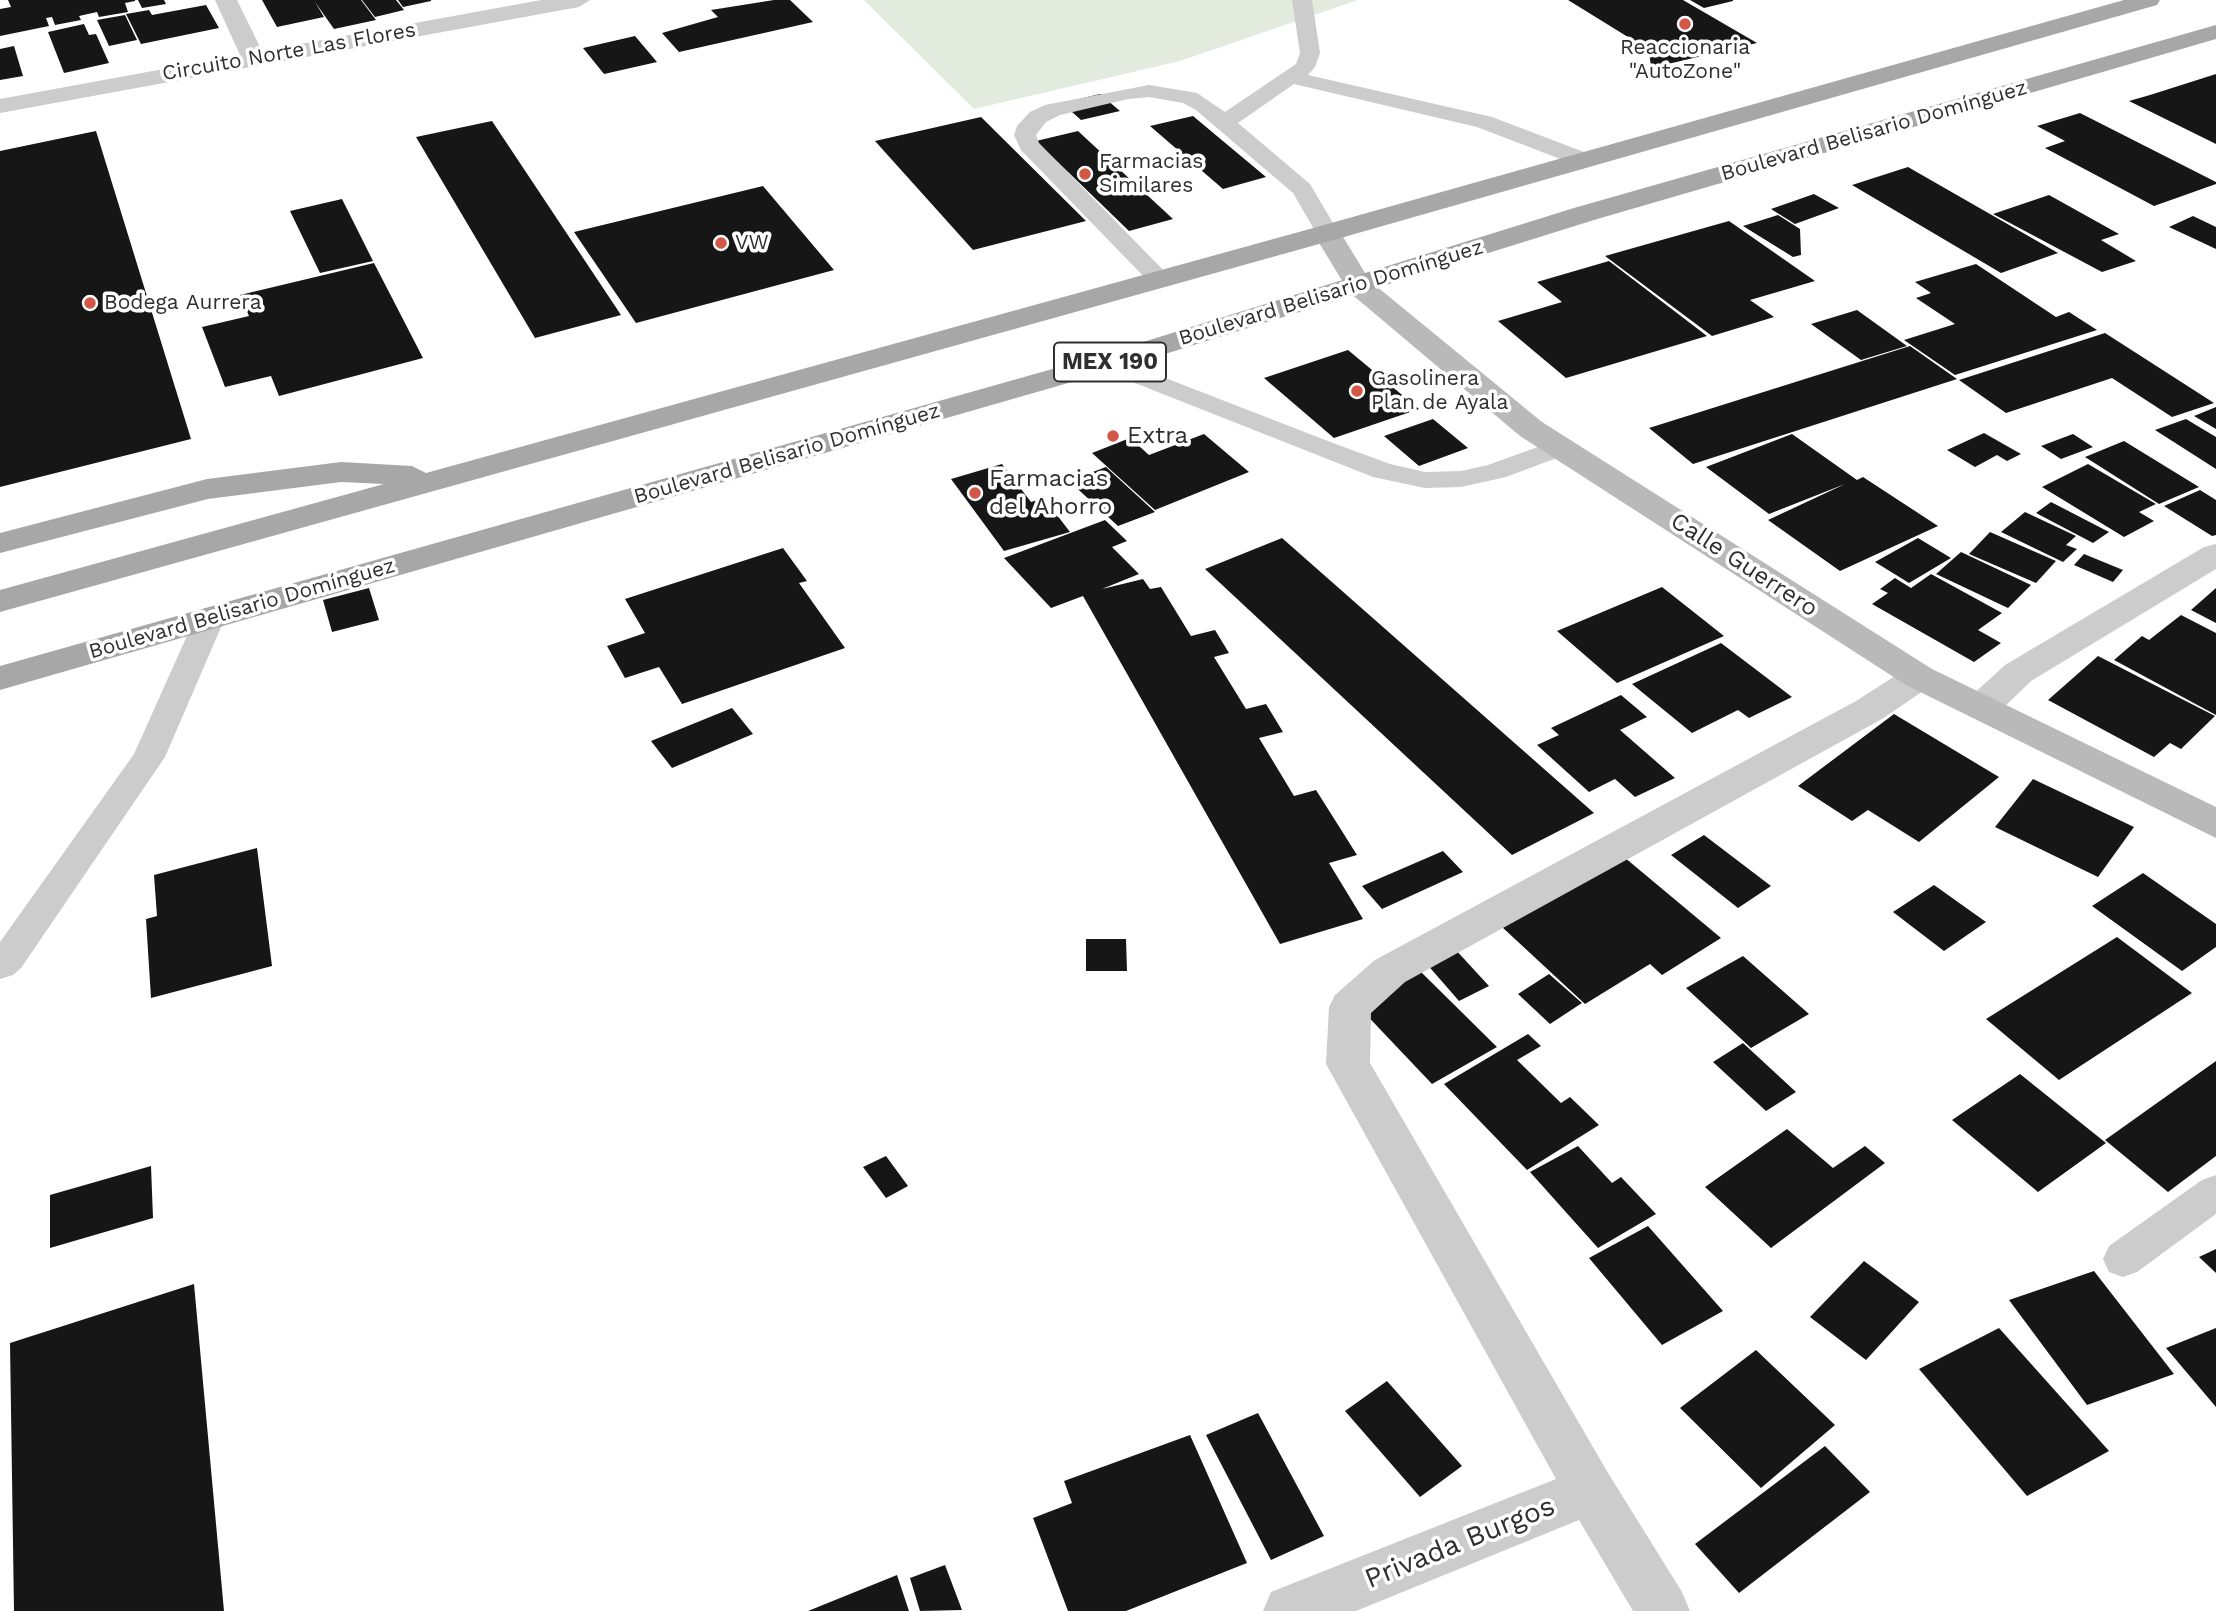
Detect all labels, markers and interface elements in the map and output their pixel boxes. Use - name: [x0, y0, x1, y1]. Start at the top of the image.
- marker: Reaccionaria "AutoZone": [1677, 16, 1693, 32]
- street label: Circuito Norte Las Flores: [160, 17, 418, 87]
- place label: Reaccionaria "AutoZone": [1620, 35, 1750, 85]
- street label: Boulevard Belisario Domínguez: [1718, 75, 2030, 187]
- place label: Farmacias Similares: [1099, 149, 1203, 199]
- marker: Farmacias Similares: [1077, 166, 1093, 182]
- place label: VW: [735, 230, 769, 256]
- marker: VW: [713, 235, 729, 251]
- street label: Boulevard Belisario Domínguez: [1176, 235, 1486, 351]
- place label: Bodega Aurrera: [104, 290, 262, 316]
- marker: Bodega Aurrera: [82, 295, 98, 311]
- road number: MEX 190: [1054, 342, 1166, 382]
- place label: Gasolinera Plan de Ayala: [1371, 366, 1508, 416]
- marker: Gasolinera Plan de Ayala: [1349, 383, 1365, 399]
- street label: Boulevard Belisario Domínguez: [631, 398, 943, 510]
- place label: Extra: [1127, 422, 1188, 450]
- marker: Extra: [1105, 428, 1121, 444]
- place label: Farmacias del Ahorro: [989, 465, 1112, 521]
- marker: Farmacias del Ahorro: [967, 485, 983, 501]
- street label: Calle Guerrero: [1665, 507, 1823, 623]
- street label: Boulevard Belisario Domínguez: [86, 553, 398, 665]
- street label: Privada Burgos: [1360, 1490, 1560, 1596]

